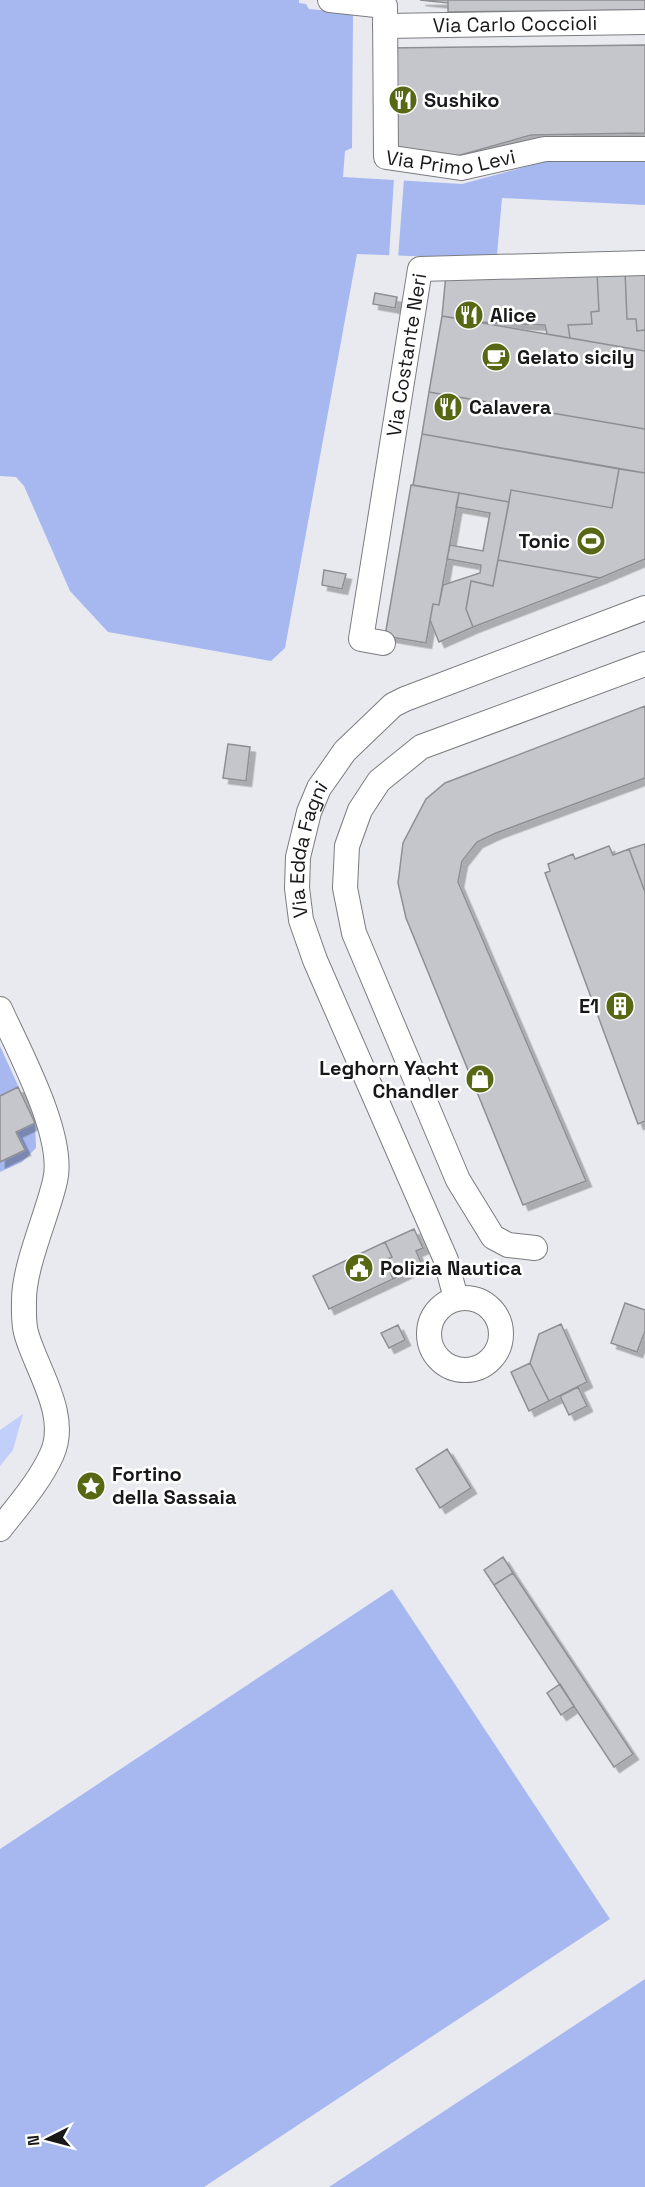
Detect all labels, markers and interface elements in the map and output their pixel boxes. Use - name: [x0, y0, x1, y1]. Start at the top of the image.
- street label: Via Carlo Coccioli: [433, 10, 597, 38]
- restaurant icon: Sushiko: [387, 84, 419, 116]
- place label: Sushiko: [424, 87, 499, 113]
- street label: Via Primo Levi: [384, 143, 518, 181]
- street label: Via Costante Neri: [380, 271, 432, 439]
- restaurant icon: Alice: [453, 299, 485, 331]
- place label: Alice: [490, 302, 537, 328]
- cafe icon: Gelato sicily: [480, 341, 512, 373]
- place label: Gelato sicily: [517, 344, 635, 370]
- restaurant icon: Calavera: [432, 391, 464, 423]
- place label: Calavera: [469, 394, 552, 420]
- sports icon: Tonic: [575, 525, 607, 557]
- place label: Tonic: [519, 528, 570, 554]
- street label: Via Edda Fagni: [284, 775, 333, 919]
- building icon: E1: [604, 990, 636, 1022]
- place label: E1: [579, 993, 599, 1019]
- place label: Leghorn Yacht Chandler: [319, 1055, 459, 1104]
- shop icon: Leghorn Yacht Chandler: [464, 1063, 496, 1095]
- public building icon: Polizia Nautica: [343, 1252, 375, 1284]
- place label: Polizia Nautica: [380, 1255, 522, 1281]
- place label: Fortino della Sassaia: [112, 1461, 237, 1510]
- place icon: Fortino della Sassaia: [75, 1470, 107, 1502]
- north arrow: [18, 2109, 78, 2169]
- text: N: [23, 2134, 45, 2147]

